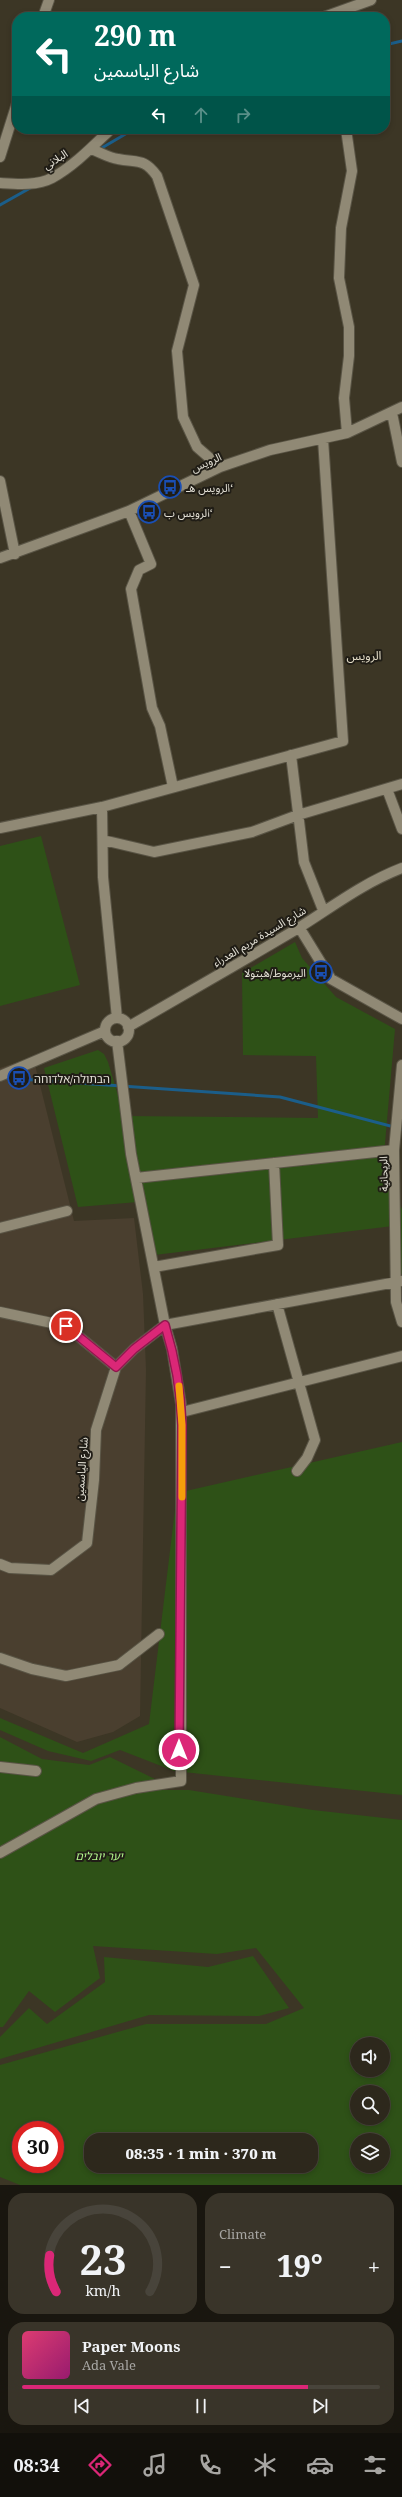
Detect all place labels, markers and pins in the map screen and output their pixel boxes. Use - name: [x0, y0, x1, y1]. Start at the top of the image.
- bus stop icon: الرويس هـ‘: [157, 474, 183, 500]
- place label: الرويس هـ‘: [186, 480, 233, 495]
- bus stop icon: الرويس ب‘: [136, 499, 162, 525]
- place label: الرويس ب‘: [164, 505, 213, 520]
- bus stop icon: اليرموط/هبتولا: [308, 959, 334, 985]
- place label: اليرموط/هبتولا: [244, 965, 306, 980]
- bus stop icon: הבתולה/אלדוחה: [6, 1065, 32, 1091]
- place label: הבתולה/אלדוחה: [34, 1071, 110, 1086]
- pin: [49, 1309, 83, 1343]

